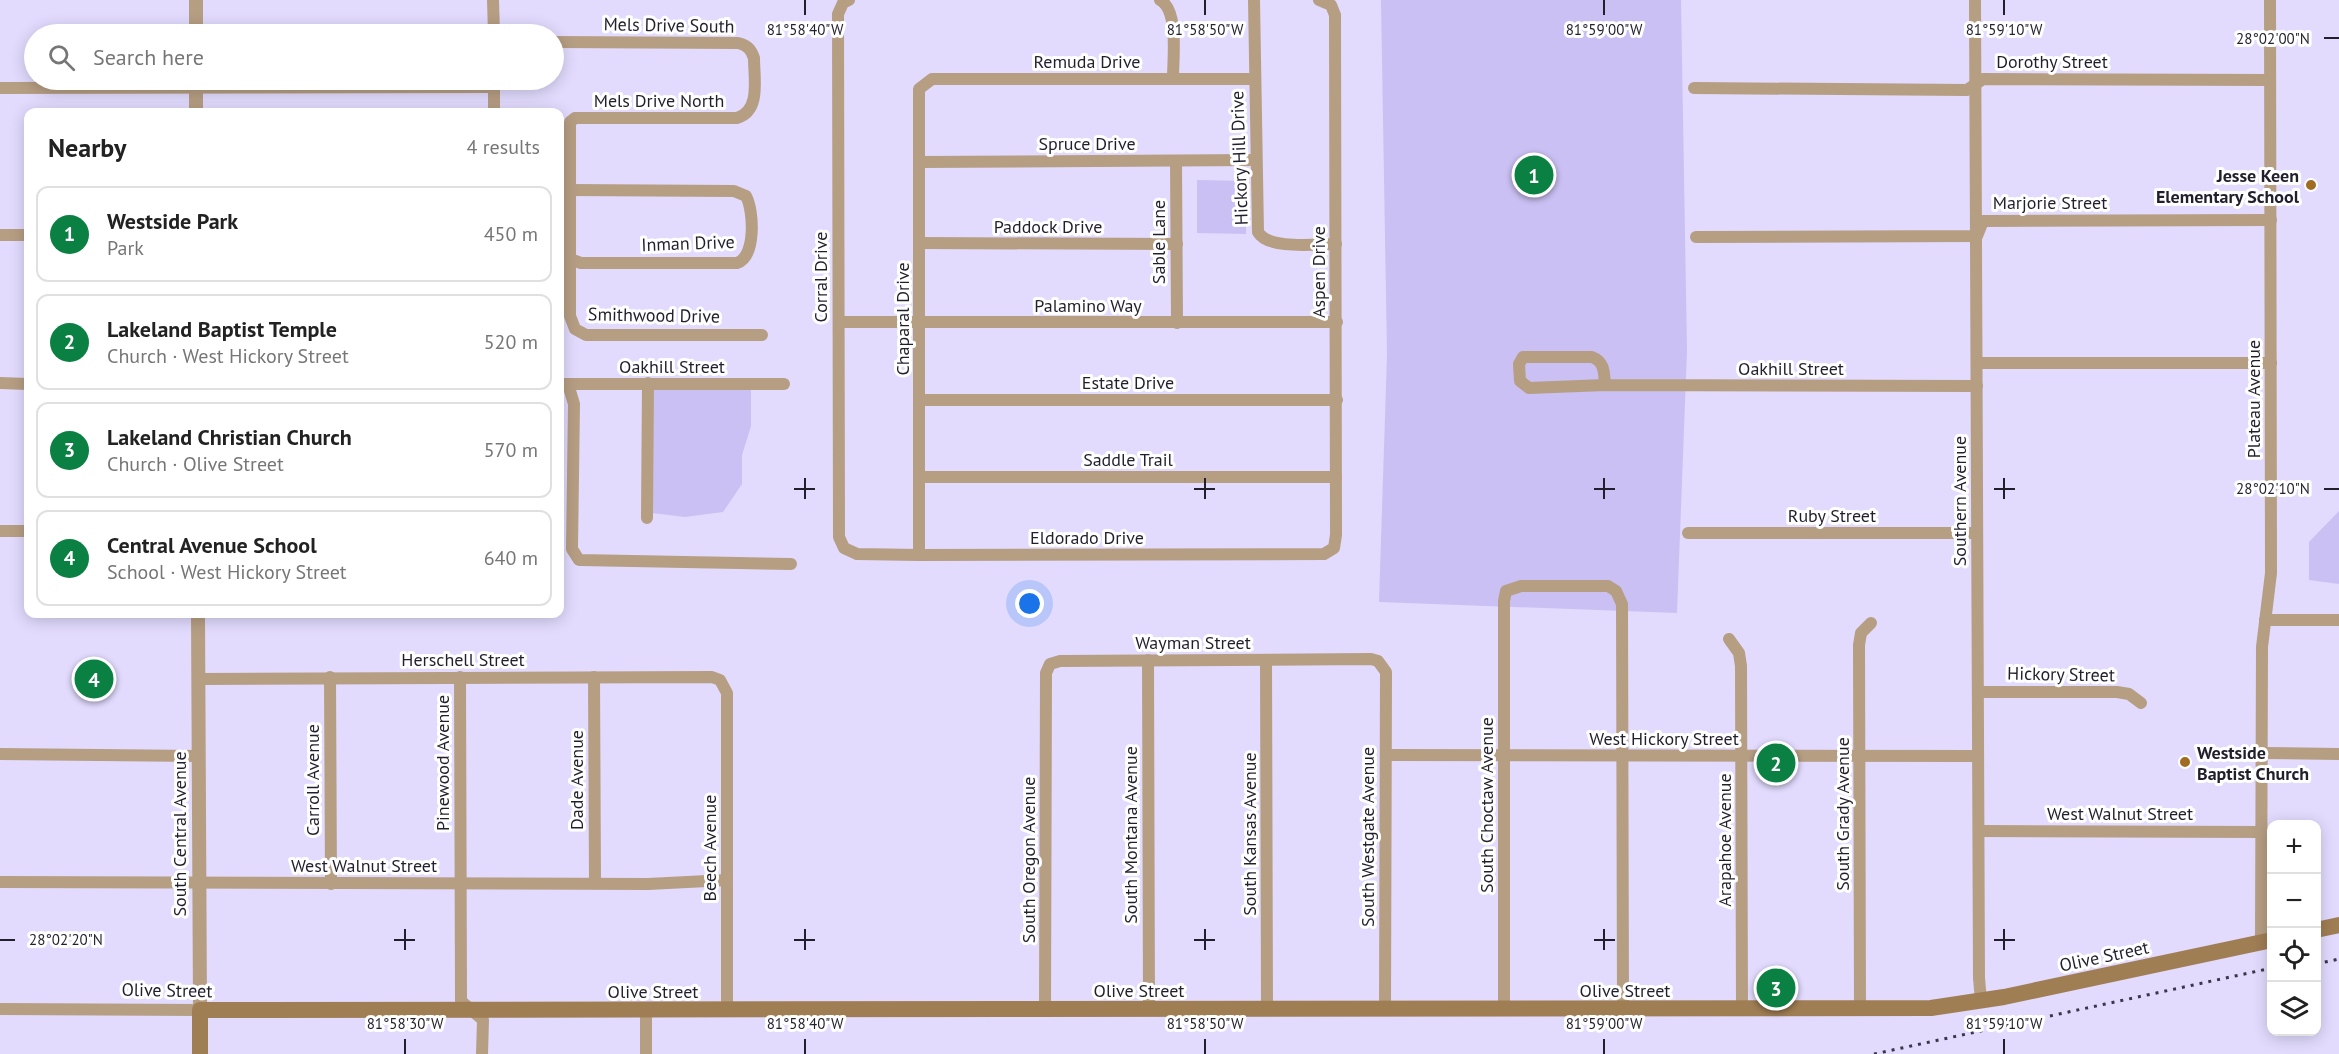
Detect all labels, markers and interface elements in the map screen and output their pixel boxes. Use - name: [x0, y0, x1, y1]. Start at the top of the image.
- street label: Mels Drive South: [603, 12, 735, 38]
- text: 81°58'40"W: [767, 20, 844, 39]
- text: 81°58'50"W: [1167, 20, 1244, 39]
- text: 81°59'00"W: [1566, 20, 1643, 39]
- text: 81°59'10"W: [1966, 20, 2043, 39]
- search box: [24, 24, 564, 90]
- text: 28°02'00"N: [2236, 29, 2310, 48]
- icon: search: [45, 41, 78, 74]
- text: Search here: [93, 43, 204, 71]
- street label: Remuda Drive: [1033, 50, 1141, 73]
- street label: Dorothy Street: [1996, 50, 2108, 73]
- street label: Mels Drive North: [594, 89, 724, 112]
- street label: Hickory Hill Drive: [1225, 90, 1253, 226]
- text: Nearby: [48, 131, 126, 164]
- street label: Spruce Drive: [1038, 132, 1136, 155]
- text: 4 results: [467, 134, 540, 160]
- pin: 1: [1514, 152, 1553, 198]
- place label: Jesse Keen Elementary School: [2156, 164, 2300, 208]
- marker: Jesse Keen Elementary School: [2304, 178, 2318, 192]
- street label: Marjorie Street: [1993, 191, 2107, 214]
- street label: Sable Lane: [1147, 200, 1170, 284]
- text: Westside Park: [107, 207, 238, 235]
- street label: Paddock Drive: [994, 215, 1102, 238]
- text: 1: [64, 221, 75, 247]
- text: 450 m: [484, 221, 538, 247]
- street label: Aspen Drive: [1307, 226, 1330, 318]
- street label: Inman Drive: [641, 230, 735, 256]
- street label: Corral Drive: [809, 232, 832, 322]
- text: Park: [107, 235, 144, 261]
- street label: Chaparal Drive: [891, 262, 914, 376]
- street label: Palamino Way: [1034, 294, 1142, 317]
- street label: Smithwood Drive: [588, 302, 720, 328]
- text: Lakeland Baptist Temple: [107, 315, 337, 343]
- text: 2: [64, 329, 75, 355]
- text: 520 m: [484, 329, 538, 355]
- street label: Plateau Avenue: [2242, 340, 2265, 458]
- text: Church · West Hickory Street: [107, 343, 349, 369]
- street label: Oakhill Street: [619, 355, 725, 378]
- street label: Oakhill Street: [1738, 357, 1844, 380]
- street label: Estate Drive: [1082, 371, 1174, 394]
- text: Lakeland Christian Church: [107, 423, 352, 451]
- street label: Southern Avenue: [1948, 436, 1971, 566]
- text: 3: [64, 437, 75, 463]
- text: 570 m: [484, 437, 538, 463]
- street label: Saddle Trail: [1083, 448, 1174, 471]
- text: Church · Olive Street: [107, 451, 284, 477]
- text: 28°02'10"N: [2236, 479, 2310, 498]
- street label: Ruby Street: [1788, 504, 1876, 527]
- street label: Eldorado Drive: [1030, 526, 1144, 549]
- text: Central Avenue School: [107, 531, 317, 559]
- text: 4: [64, 545, 75, 571]
- text: 640 m: [484, 545, 538, 571]
- text: School · West Hickory Street: [107, 559, 347, 585]
- your location: [1015, 589, 1044, 618]
- street label: Wayman Street: [1135, 631, 1251, 654]
- street label: Herschell Street: [401, 648, 525, 671]
- pin: 4: [74, 656, 113, 702]
- street label: Hickory Street: [2007, 662, 2115, 686]
- street label: Pinewood Avenue: [431, 695, 454, 831]
- street label: South Choctaw Avenue: [1475, 717, 1498, 893]
- street label: Carroll Avenue: [301, 724, 324, 836]
- street label: West Hickory Street: [1589, 727, 1739, 750]
- street label: Dade Avenue: [565, 730, 588, 830]
- street label: South Grady Avenue: [1831, 737, 1854, 891]
- pin: 2: [1756, 740, 1796, 786]
- place label: Westside Baptist Church: [2197, 741, 2309, 785]
- street label: South Montana Avenue: [1119, 746, 1142, 924]
- street label: South Westgate Avenue: [1356, 747, 1379, 927]
- street label: South Central Avenue: [168, 751, 191, 917]
- street label: South Kansas Avenue: [1238, 752, 1261, 916]
- marker: Westside Baptist Church: [2178, 755, 2192, 769]
- street label: Arapahoe Avenue: [1713, 773, 1736, 907]
- street label: South Oregon Avenue: [1017, 777, 1040, 943]
- street label: Beech Avenue: [698, 795, 721, 901]
- street label: West Walnut Street: [2047, 802, 2193, 825]
- map controls: [2267, 820, 2321, 1036]
- button: +: [2267, 820, 2321, 874]
- street label: West Walnut Street: [291, 854, 437, 877]
- button: −: [2267, 874, 2321, 928]
- button: locate: [2267, 928, 2321, 982]
- text: 28°02'20"N: [29, 930, 103, 949]
- street label: Olive Street: [2057, 935, 2151, 977]
- pin: 3: [1756, 966, 1796, 1010]
- street label: Olive Street: [121, 978, 213, 1002]
- street label: Olive Street: [1094, 979, 1184, 1002]
- street label: Olive Street: [1580, 979, 1670, 1002]
- street label: Olive Street: [608, 980, 698, 1003]
- button: layers: [2267, 982, 2321, 1036]
- text: 81°58'30"W: [367, 1014, 444, 1033]
- text: 81°58'40"W: [767, 1014, 844, 1033]
- text: 81°58'50"W: [1167, 1014, 1244, 1033]
- text: 81°59'00"W: [1566, 1014, 1643, 1033]
- text: 81°59'10"W: [1966, 1014, 2043, 1033]

